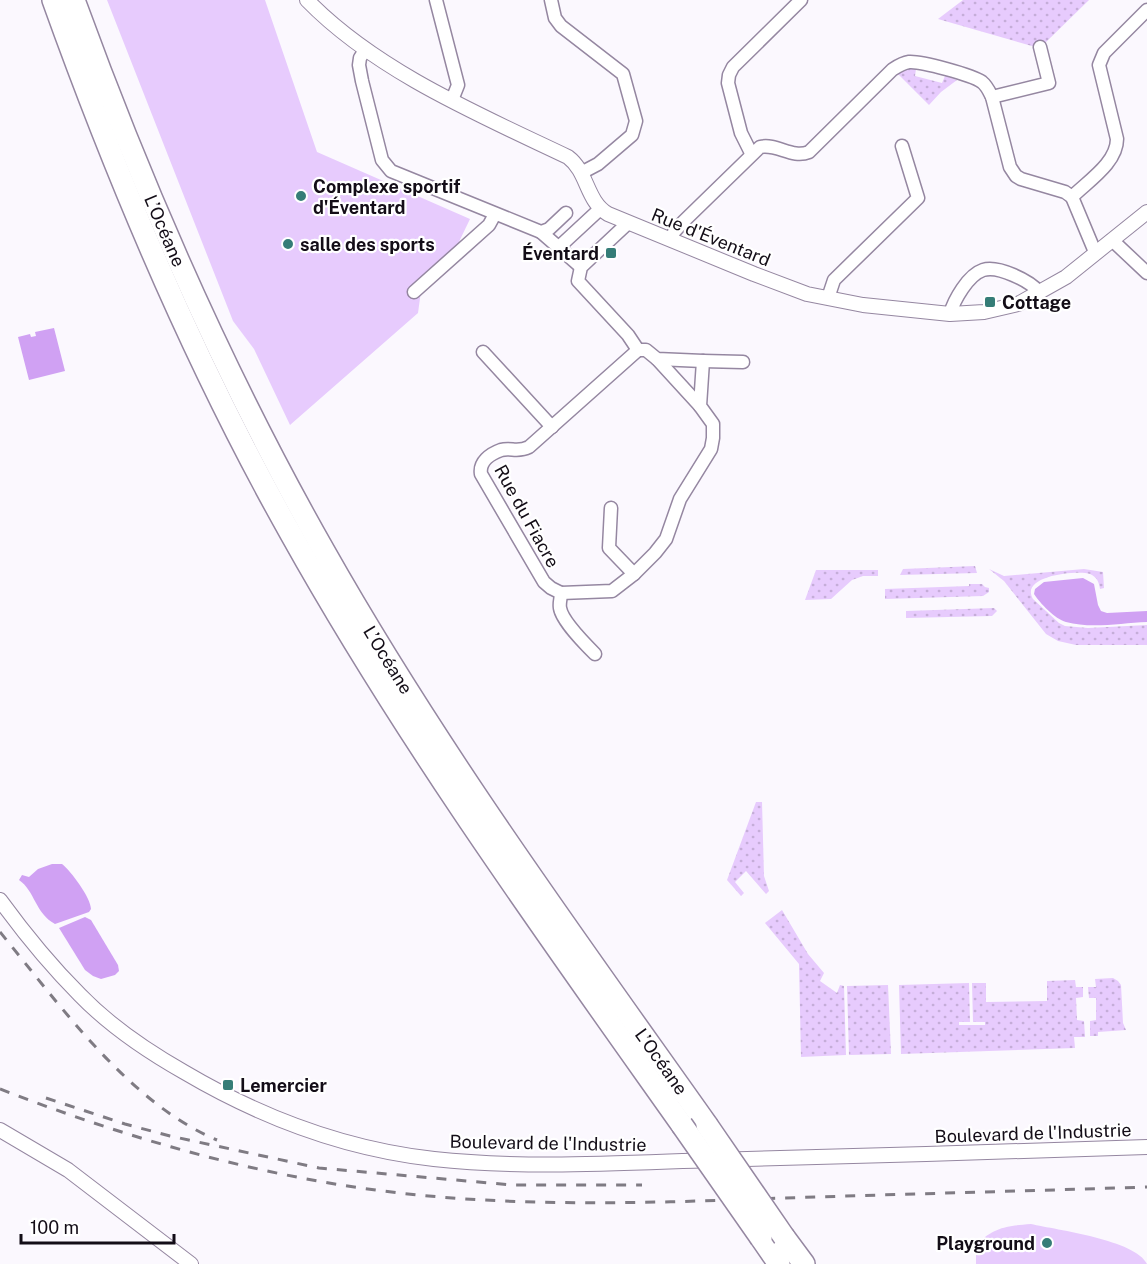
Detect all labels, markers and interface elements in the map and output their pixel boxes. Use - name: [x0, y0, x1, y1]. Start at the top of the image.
- place label: Complexe sportif d'Éventard: [313, 176, 460, 218]
- marker: Complexe sportif d'Éventard: [294, 189, 308, 203]
- street label: L’Océane: [141, 191, 190, 270]
- street label: Rue d'Éventard: [649, 203, 774, 270]
- place label: salle des sports: [300, 234, 435, 255]
- marker: salle des sports: [281, 237, 295, 251]
- place label: Éventard: [522, 242, 599, 264]
- marker: Éventard: [604, 246, 618, 260]
- place label: Cottage: [1002, 292, 1071, 313]
- marker: Cottage: [983, 295, 997, 309]
- street label: Rue du Fiacre: [490, 461, 564, 571]
- street label: L’Océane: [359, 622, 417, 698]
- street label: L’Océane: [631, 1024, 692, 1098]
- place label: Lemercier: [240, 1075, 327, 1096]
- marker: Lemercier: [221, 1078, 235, 1092]
- street label: Boulevard de l'Industrie: [934, 1119, 1132, 1147]
- street label: Boulevard de l'Industrie: [449, 1131, 647, 1155]
- scale bar: [21, 1207, 174, 1245]
- text: 100 m: [30, 1217, 79, 1238]
- place label: Playground: [936, 1233, 1035, 1254]
- marker: Playground: [1040, 1236, 1054, 1250]

